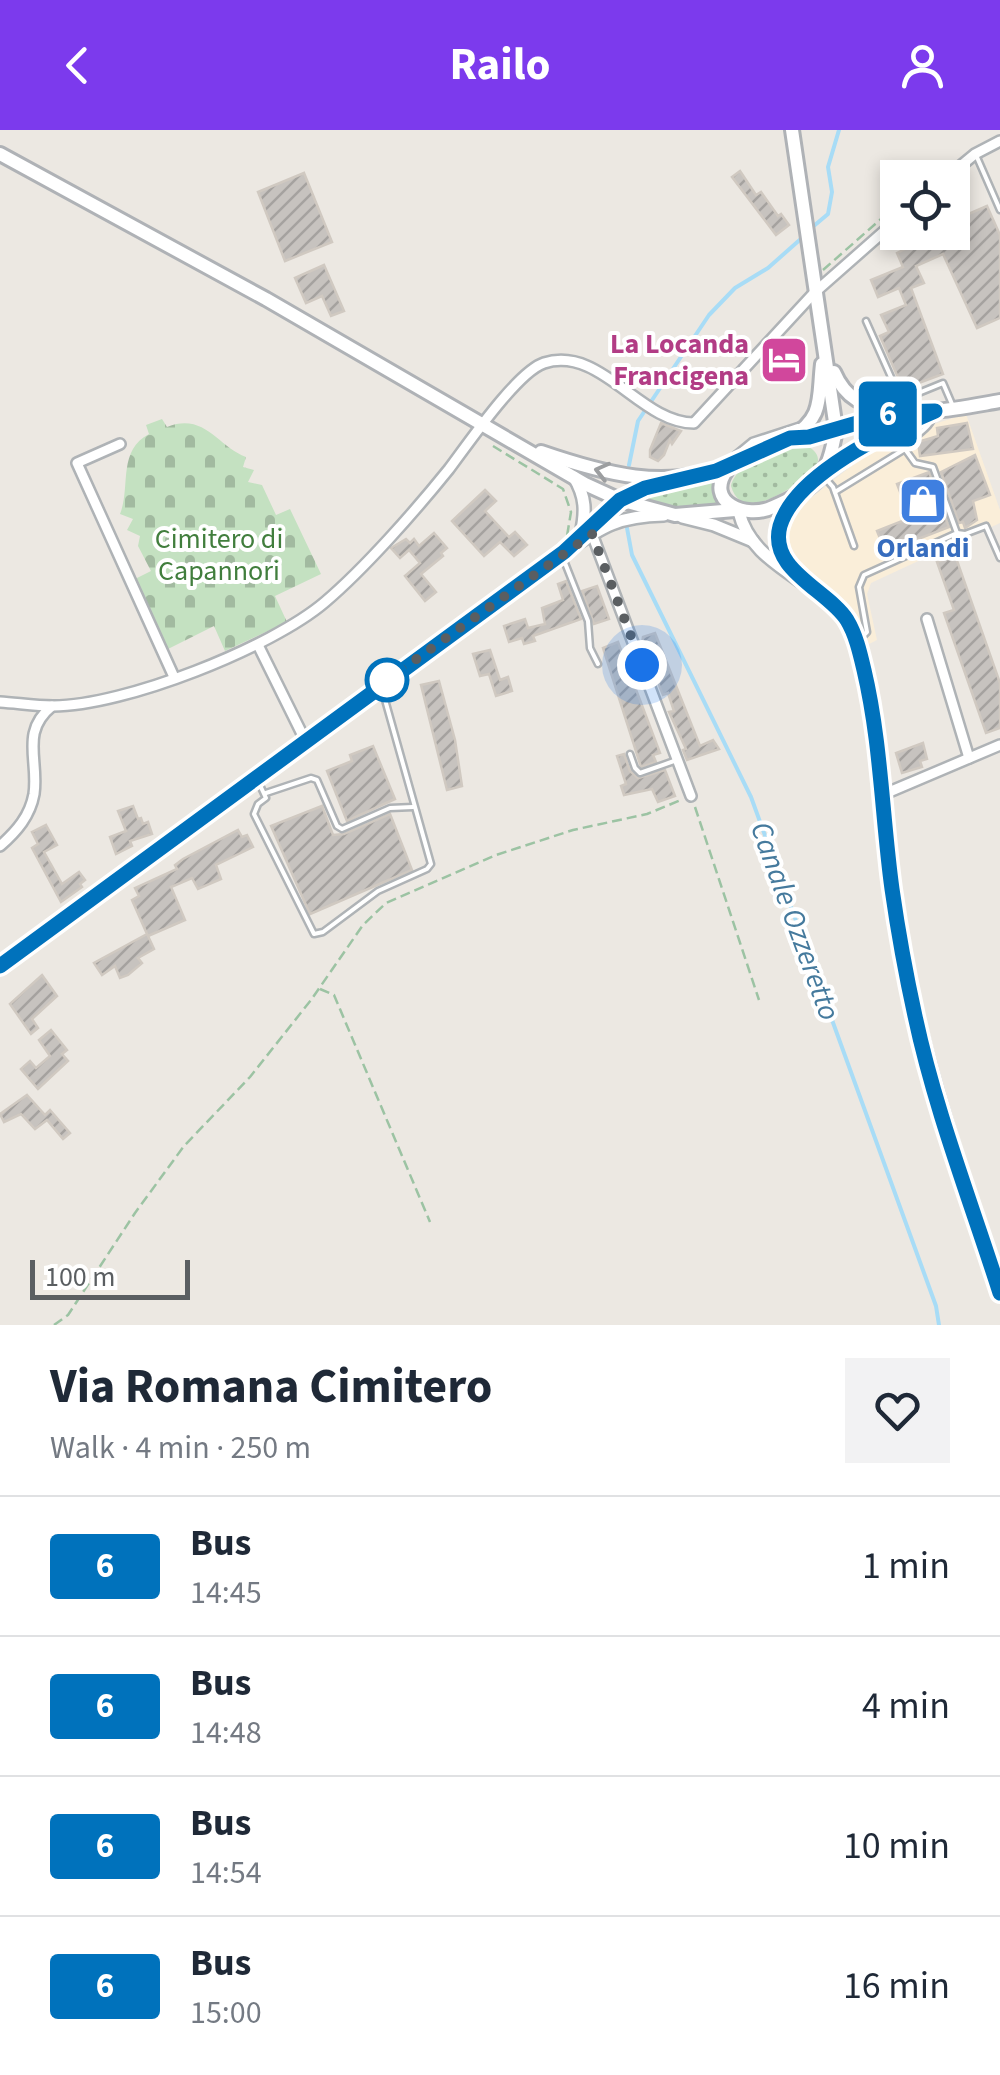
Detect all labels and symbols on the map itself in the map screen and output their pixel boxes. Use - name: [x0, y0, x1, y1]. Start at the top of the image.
- place label: La Locanda Francigena: [610, 324, 749, 396]
- hotel icon: La Locanda Francigena: [758, 334, 810, 386]
- line badge: 6: [856, 382, 920, 446]
- one-way arrow: [594, 462, 611, 483]
- shop icon: Orlandi: [897, 475, 949, 527]
- park label: Cimitero di Capannori: [155, 519, 283, 591]
- place label: Orlandi: [877, 528, 969, 568]
- your location: [617, 640, 667, 690]
- unlabelled marker: [366, 659, 408, 701]
- water label: Canale Ozzeretto: [739, 816, 851, 1026]
- scale bar: [30, 1255, 190, 1300]

